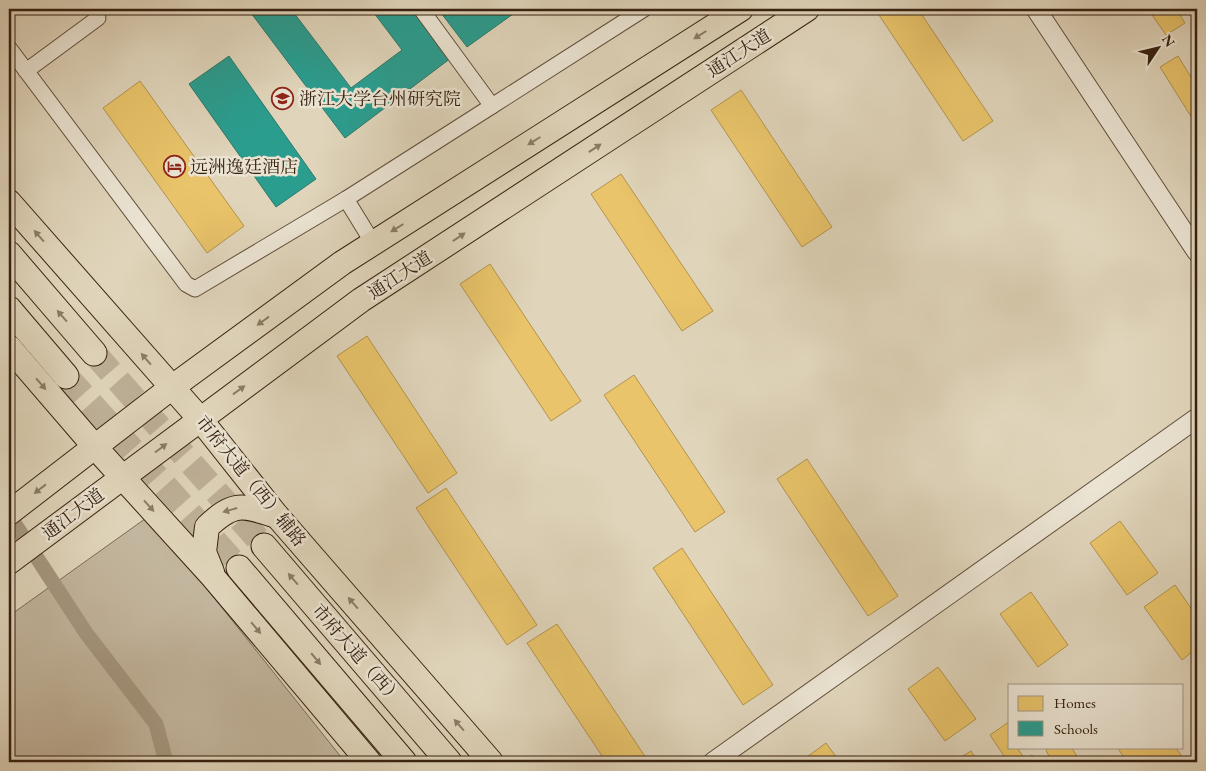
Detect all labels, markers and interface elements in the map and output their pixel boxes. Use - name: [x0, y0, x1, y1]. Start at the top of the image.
- north arrow: [1134, 22, 1184, 72]
- street label: 通江大道: [702, 23, 775, 82]
- one-way arrow: [694, 30, 707, 40]
- text: N: [1158, 31, 1180, 51]
- school or university icon: 浙江大学台州研究院: [271, 87, 295, 111]
- place label: 浙江大学台州研究院: [299, 87, 461, 110]
- one-way arrow: [527, 136, 540, 146]
- one-way arrow: [588, 143, 601, 152]
- hotel icon: 远洲逸廷酒店: [162, 155, 186, 179]
- place label: 远洲逸廷酒店: [190, 155, 298, 178]
- one-way arrow: [390, 224, 403, 233]
- one-way arrow: [33, 231, 45, 243]
- one-way arrow: [452, 232, 465, 241]
- street label: 通江大道: [363, 245, 436, 304]
- one-way arrow: [56, 310, 68, 322]
- one-way arrow: [257, 315, 270, 326]
- one-way arrow: [140, 353, 152, 365]
- one-way arrow: [35, 378, 46, 391]
- one-way arrow: [232, 385, 246, 395]
- street label: 市府大道（西）辅路: [191, 410, 311, 551]
- one-way arrow: [154, 443, 168, 453]
- one-way arrow: [34, 483, 47, 494]
- street label: 通江大道: [37, 483, 108, 544]
- one-way arrow: [143, 499, 155, 511]
- one-way arrow: [222, 506, 238, 514]
- one-way arrow: [287, 573, 298, 586]
- one-way arrow: [348, 597, 359, 609]
- street label: 市府大道（西）: [307, 599, 407, 709]
- one-way arrow: [250, 621, 262, 633]
- one-way arrow: [310, 652, 322, 664]
- legend: [1008, 684, 1184, 748]
- text: Homes: [1054, 693, 1096, 712]
- one-way arrow: [454, 719, 465, 732]
- text: Schools: [1054, 719, 1098, 738]

